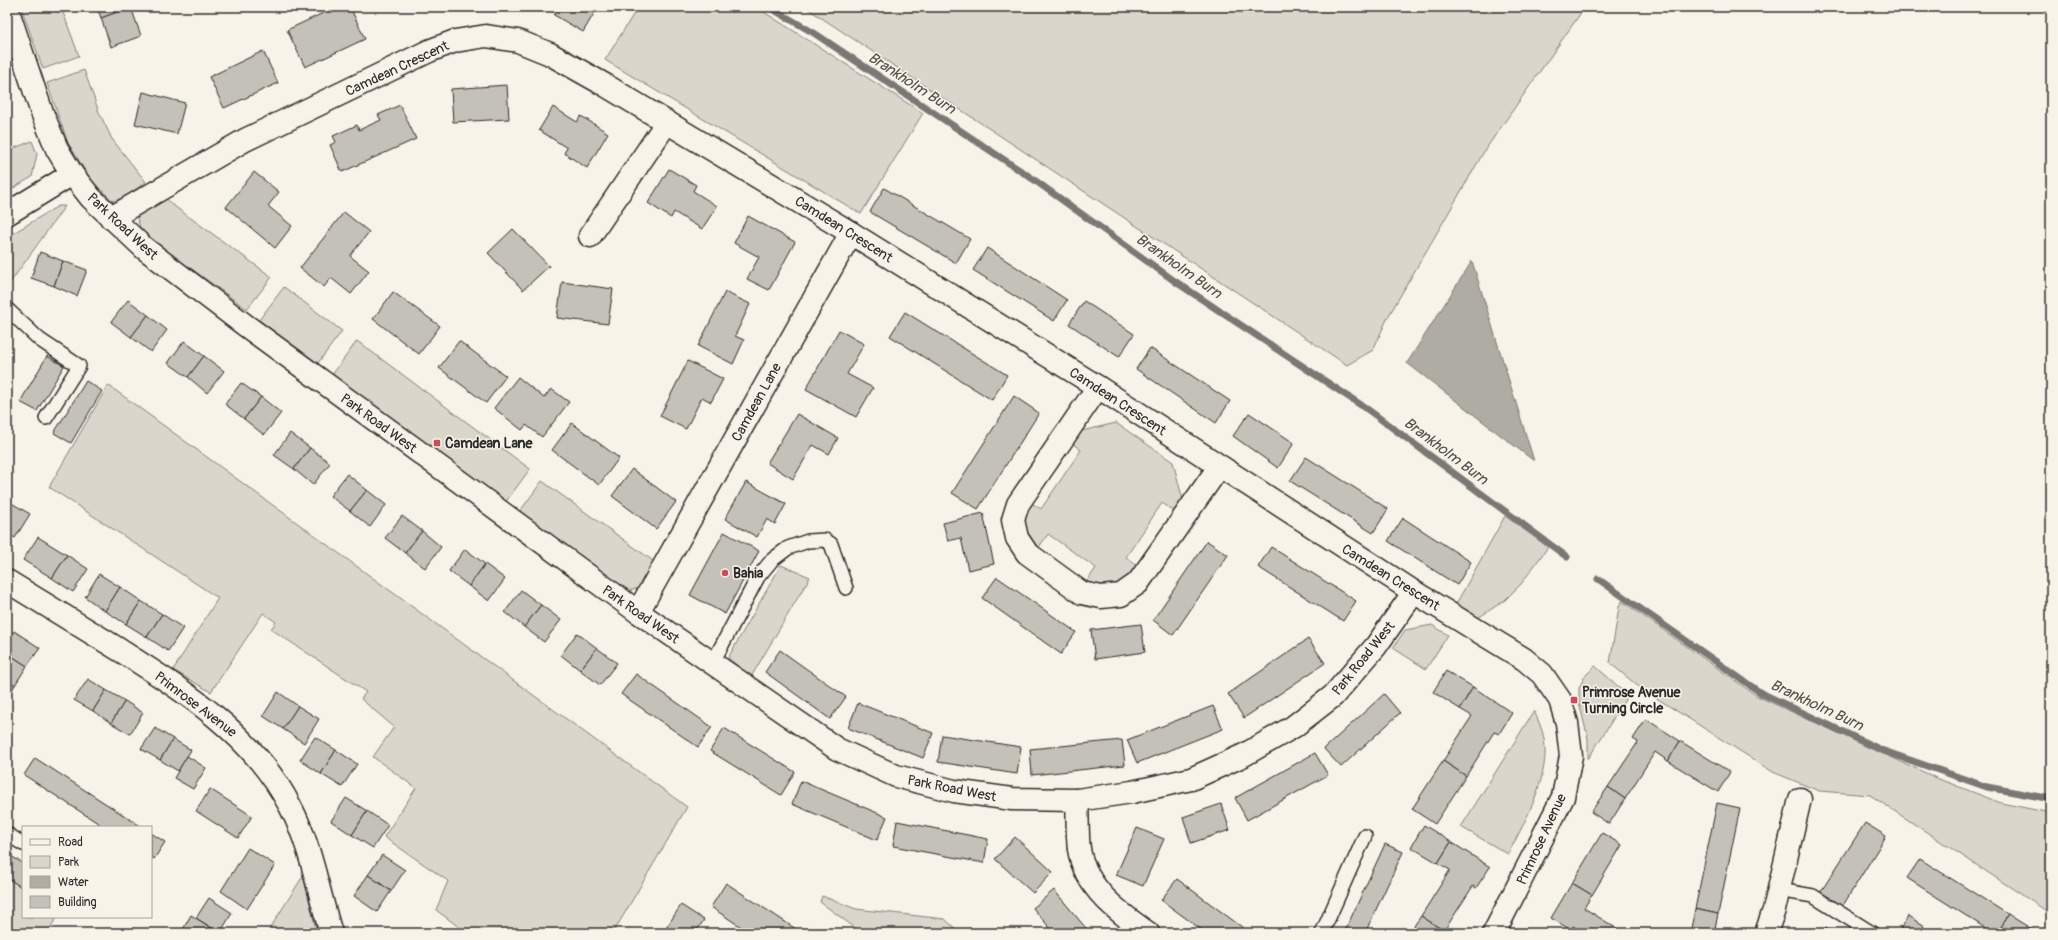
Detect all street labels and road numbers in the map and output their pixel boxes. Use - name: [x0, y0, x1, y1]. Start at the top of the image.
- street label: Camdean Crescent: [343, 37, 452, 100]
- street label: Park Road West: [84, 189, 162, 264]
- street label: Camdean Crescent: [792, 192, 896, 267]
- street label: Camdean Lane: [728, 360, 785, 445]
- street label: Camdean Crescent: [1066, 364, 1170, 439]
- street label: Park Road West: [337, 390, 421, 457]
- street label: Camdean Crescent: [1339, 540, 1443, 615]
- street label: Park Road West: [599, 582, 683, 647]
- street label: Park Road West: [1328, 618, 1399, 699]
- street label: Primrose Avenue: [151, 668, 240, 741]
- street label: Park Road West: [906, 772, 998, 806]
- street label: Primrose Avenue: [1513, 791, 1570, 887]

